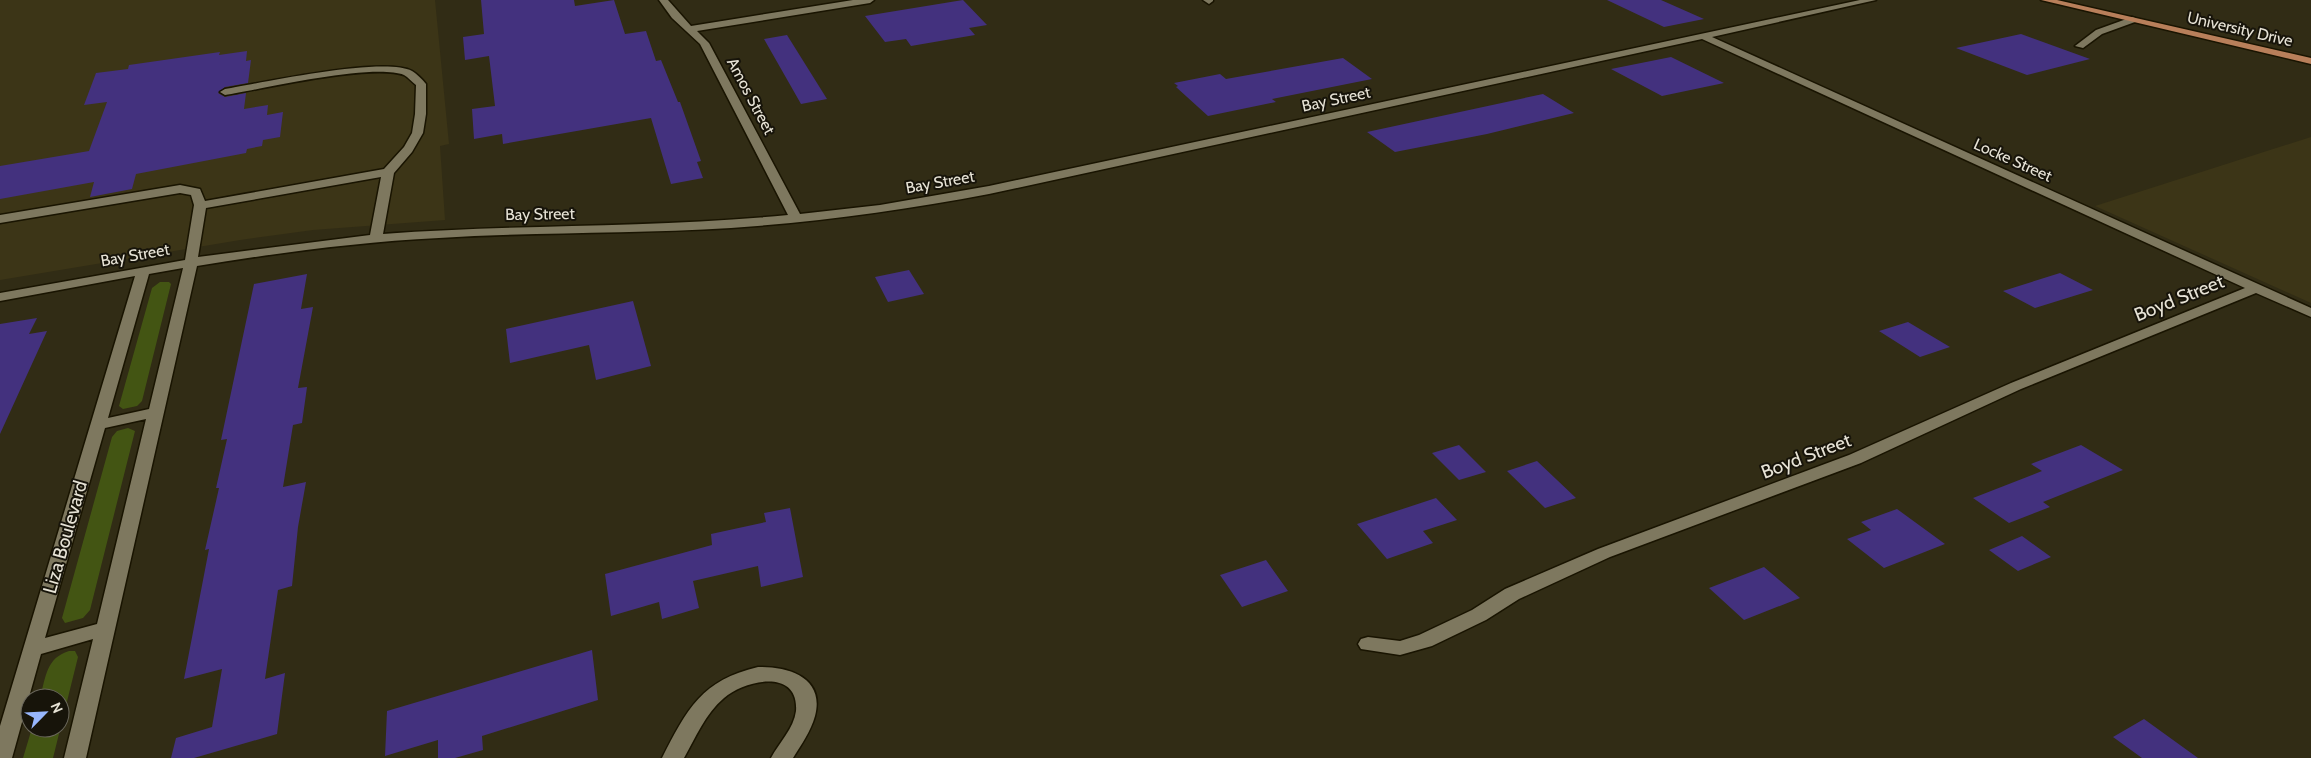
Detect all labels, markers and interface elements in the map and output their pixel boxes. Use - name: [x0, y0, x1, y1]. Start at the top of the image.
- street label: University Drive: [2185, 8, 2295, 50]
- street label: Amos Street: [723, 54, 779, 138]
- street label: Bay Street: [1300, 82, 1373, 116]
- street label: Locke Street: [1971, 134, 2056, 186]
- street label: Bay Street: [904, 166, 977, 197]
- street label: Bay Street: [505, 204, 576, 224]
- street label: Bay Street: [99, 239, 172, 270]
- street label: Boyd Street: [2131, 269, 2228, 326]
- street label: Boyd Street: [1758, 428, 1855, 484]
- street label: Liza Boulevard: [38, 478, 92, 596]
- north arrow: [20, 688, 70, 738]
- text: N: [47, 700, 67, 716]

